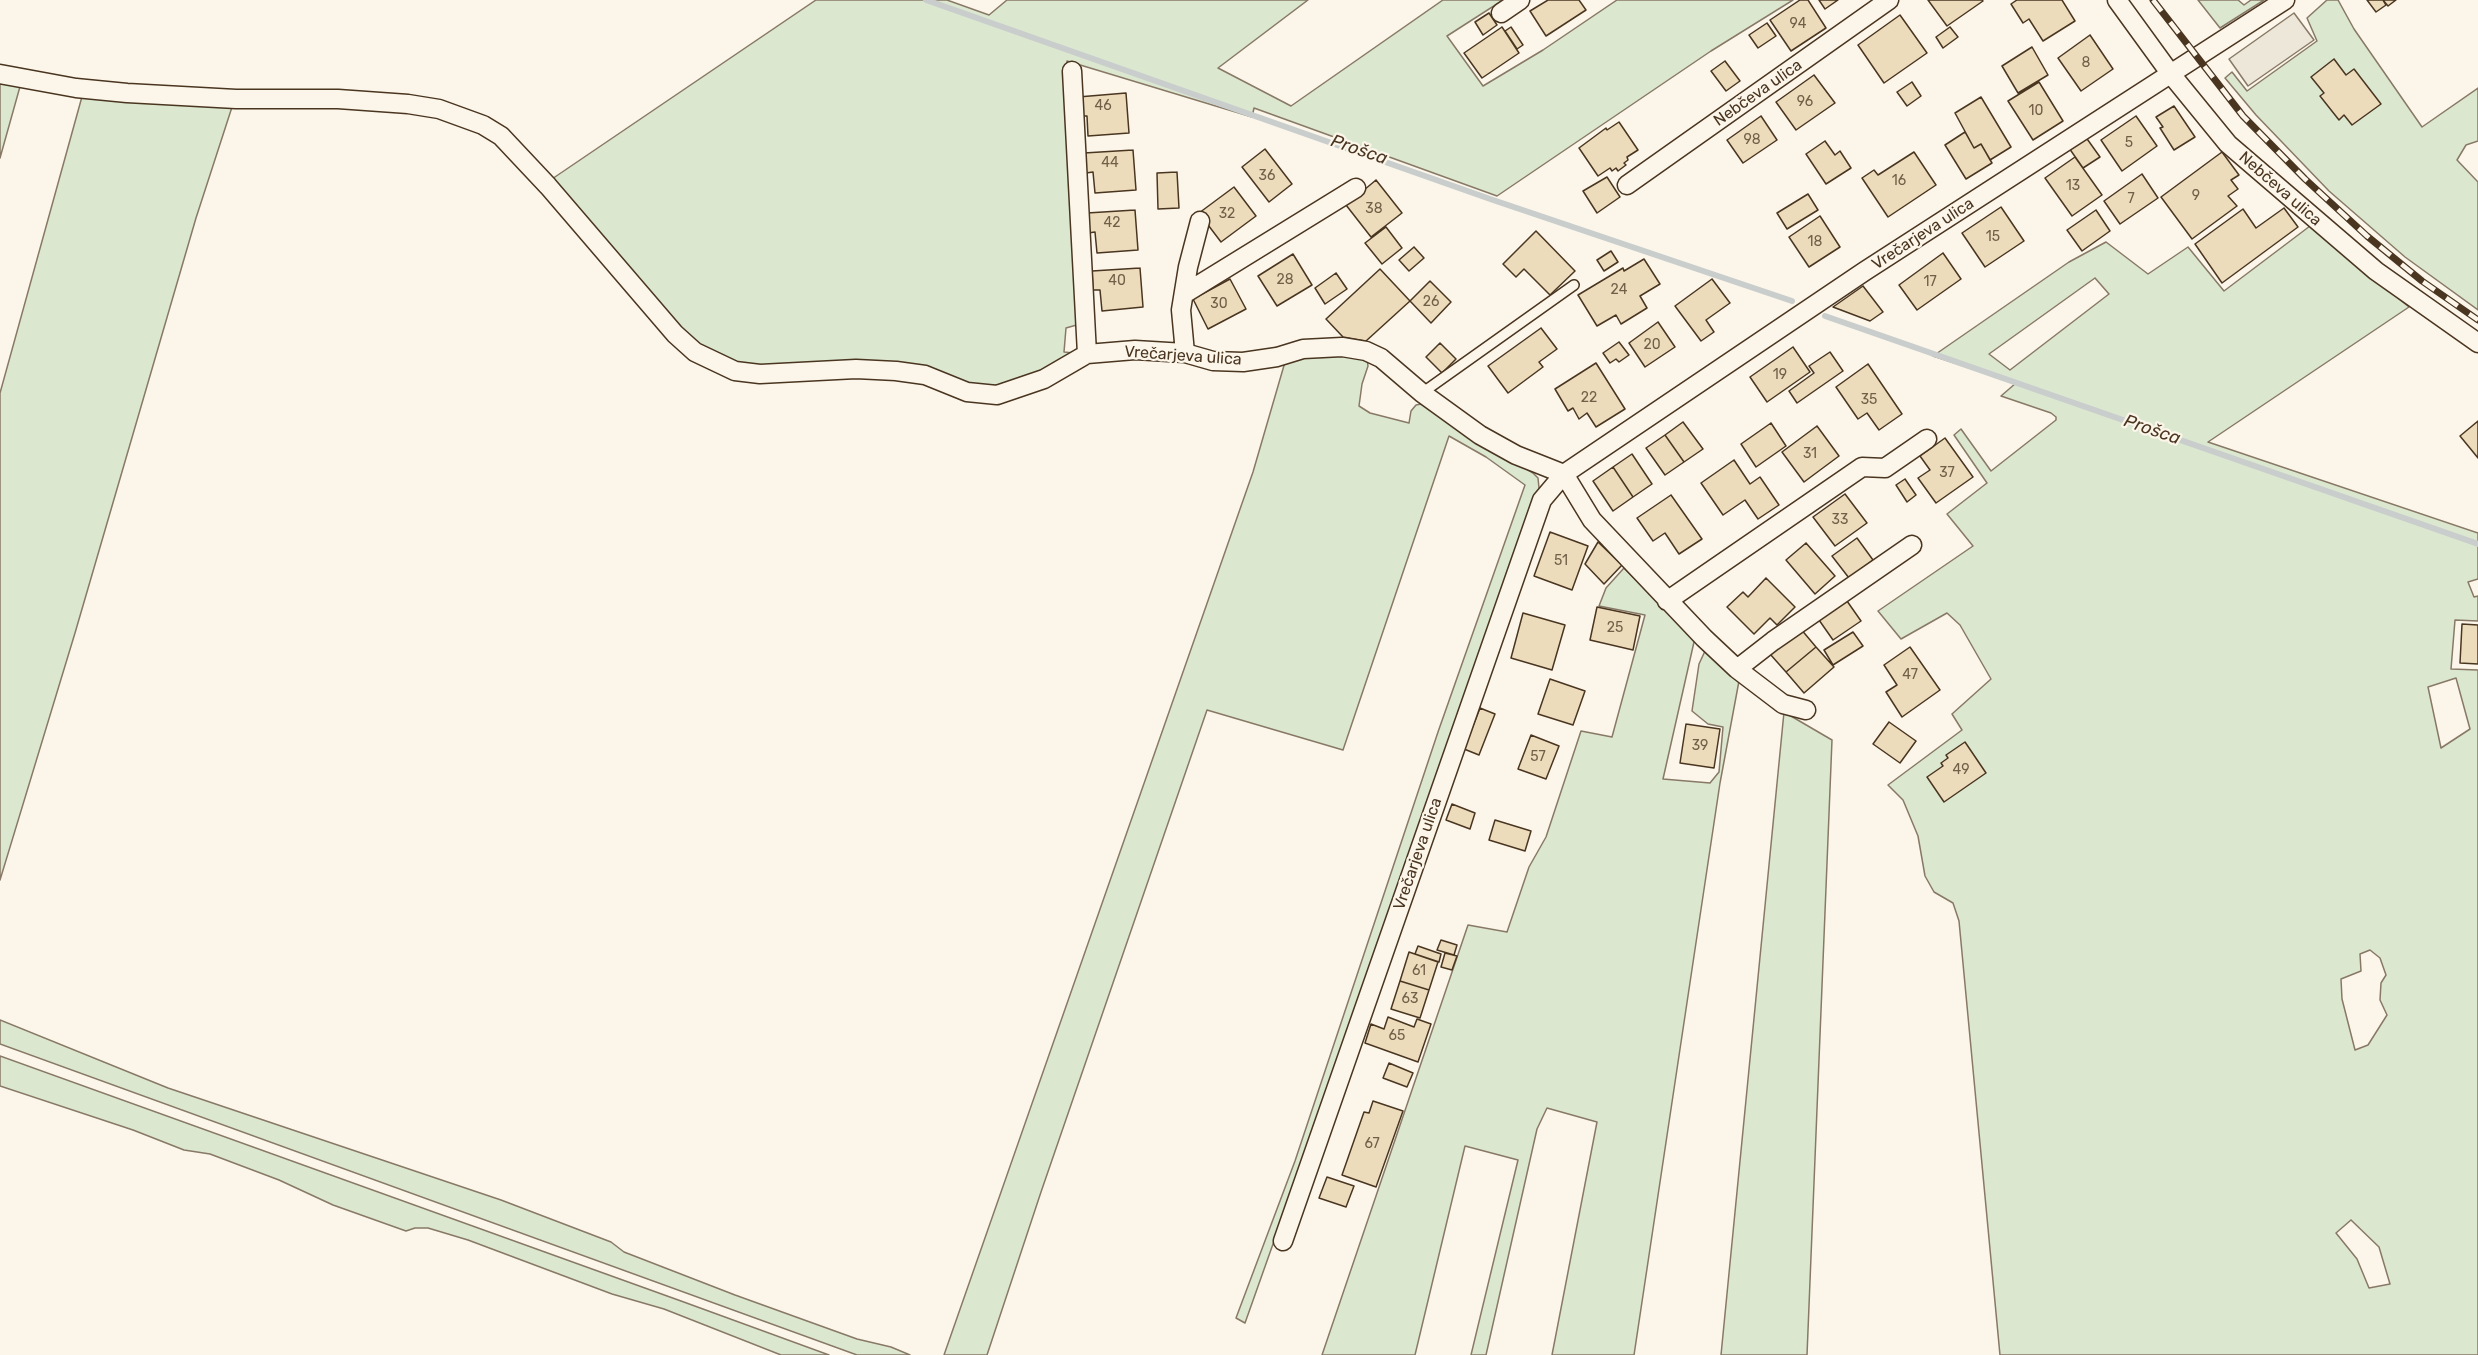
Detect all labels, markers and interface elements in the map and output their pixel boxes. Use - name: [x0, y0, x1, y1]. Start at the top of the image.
- house number: 94: [1790, 16, 1806, 32]
- street label: Nebčeva ulica: [1710, 55, 1806, 131]
- house number: 8: [2082, 55, 2090, 71]
- house number: 96: [1797, 94, 1813, 110]
- house number: 46: [1094, 98, 1112, 114]
- house number: 10: [2029, 103, 2043, 119]
- water label: Prošca: [1328, 130, 1390, 170]
- house number: 98: [1743, 132, 1761, 148]
- house number: 5: [2125, 135, 2133, 151]
- street label: Nebčeva ulica: [2235, 148, 2325, 230]
- house number: 44: [1101, 155, 1119, 171]
- house number: 36: [1259, 168, 1275, 184]
- house number: 16: [1892, 173, 1906, 189]
- house number: 13: [2066, 178, 2080, 194]
- house number: 9: [2192, 188, 2200, 204]
- house number: 7: [2127, 191, 2135, 207]
- street label: Vrečarjeva ulica: [1868, 194, 1978, 274]
- house number: 38: [1365, 201, 1383, 217]
- house number: 32: [1219, 206, 1235, 222]
- house number: 42: [1104, 215, 1120, 231]
- house number: 15: [1986, 229, 2000, 245]
- house number: 18: [1808, 234, 1822, 250]
- house number: 28: [1276, 272, 1294, 288]
- house number: 40: [1108, 273, 1126, 289]
- house number: 17: [1923, 274, 1937, 290]
- house number: 24: [1611, 282, 1627, 298]
- house number: 26: [1423, 294, 1439, 310]
- house number: 30: [1210, 296, 1228, 312]
- house number: 20: [1643, 337, 1661, 353]
- street label: Vrečarjeva ulica: [1124, 342, 1242, 370]
- house number: 19: [1773, 367, 1787, 383]
- house number: 22: [1581, 390, 1597, 406]
- house number: 35: [1861, 392, 1877, 408]
- water label: Prošca: [2121, 410, 2183, 450]
- house number: 31: [1803, 446, 1817, 462]
- house number: 37: [1939, 465, 1955, 481]
- house number: 33: [1832, 512, 1848, 528]
- house number: 51: [1554, 553, 1568, 569]
- house number: 25: [1607, 620, 1623, 636]
- house number: 47: [1902, 667, 1918, 683]
- house number: 39: [1692, 738, 1708, 754]
- house number: 57: [1530, 749, 1546, 765]
- house number: 49: [1953, 762, 1969, 778]
- street label: Vrečarjeva ulica: [1390, 795, 1446, 913]
- house number: 61: [1412, 963, 1426, 979]
- house number: 63: [1402, 991, 1418, 1007]
- house number: 65: [1389, 1028, 1405, 1044]
- house number: 67: [1364, 1136, 1380, 1152]

